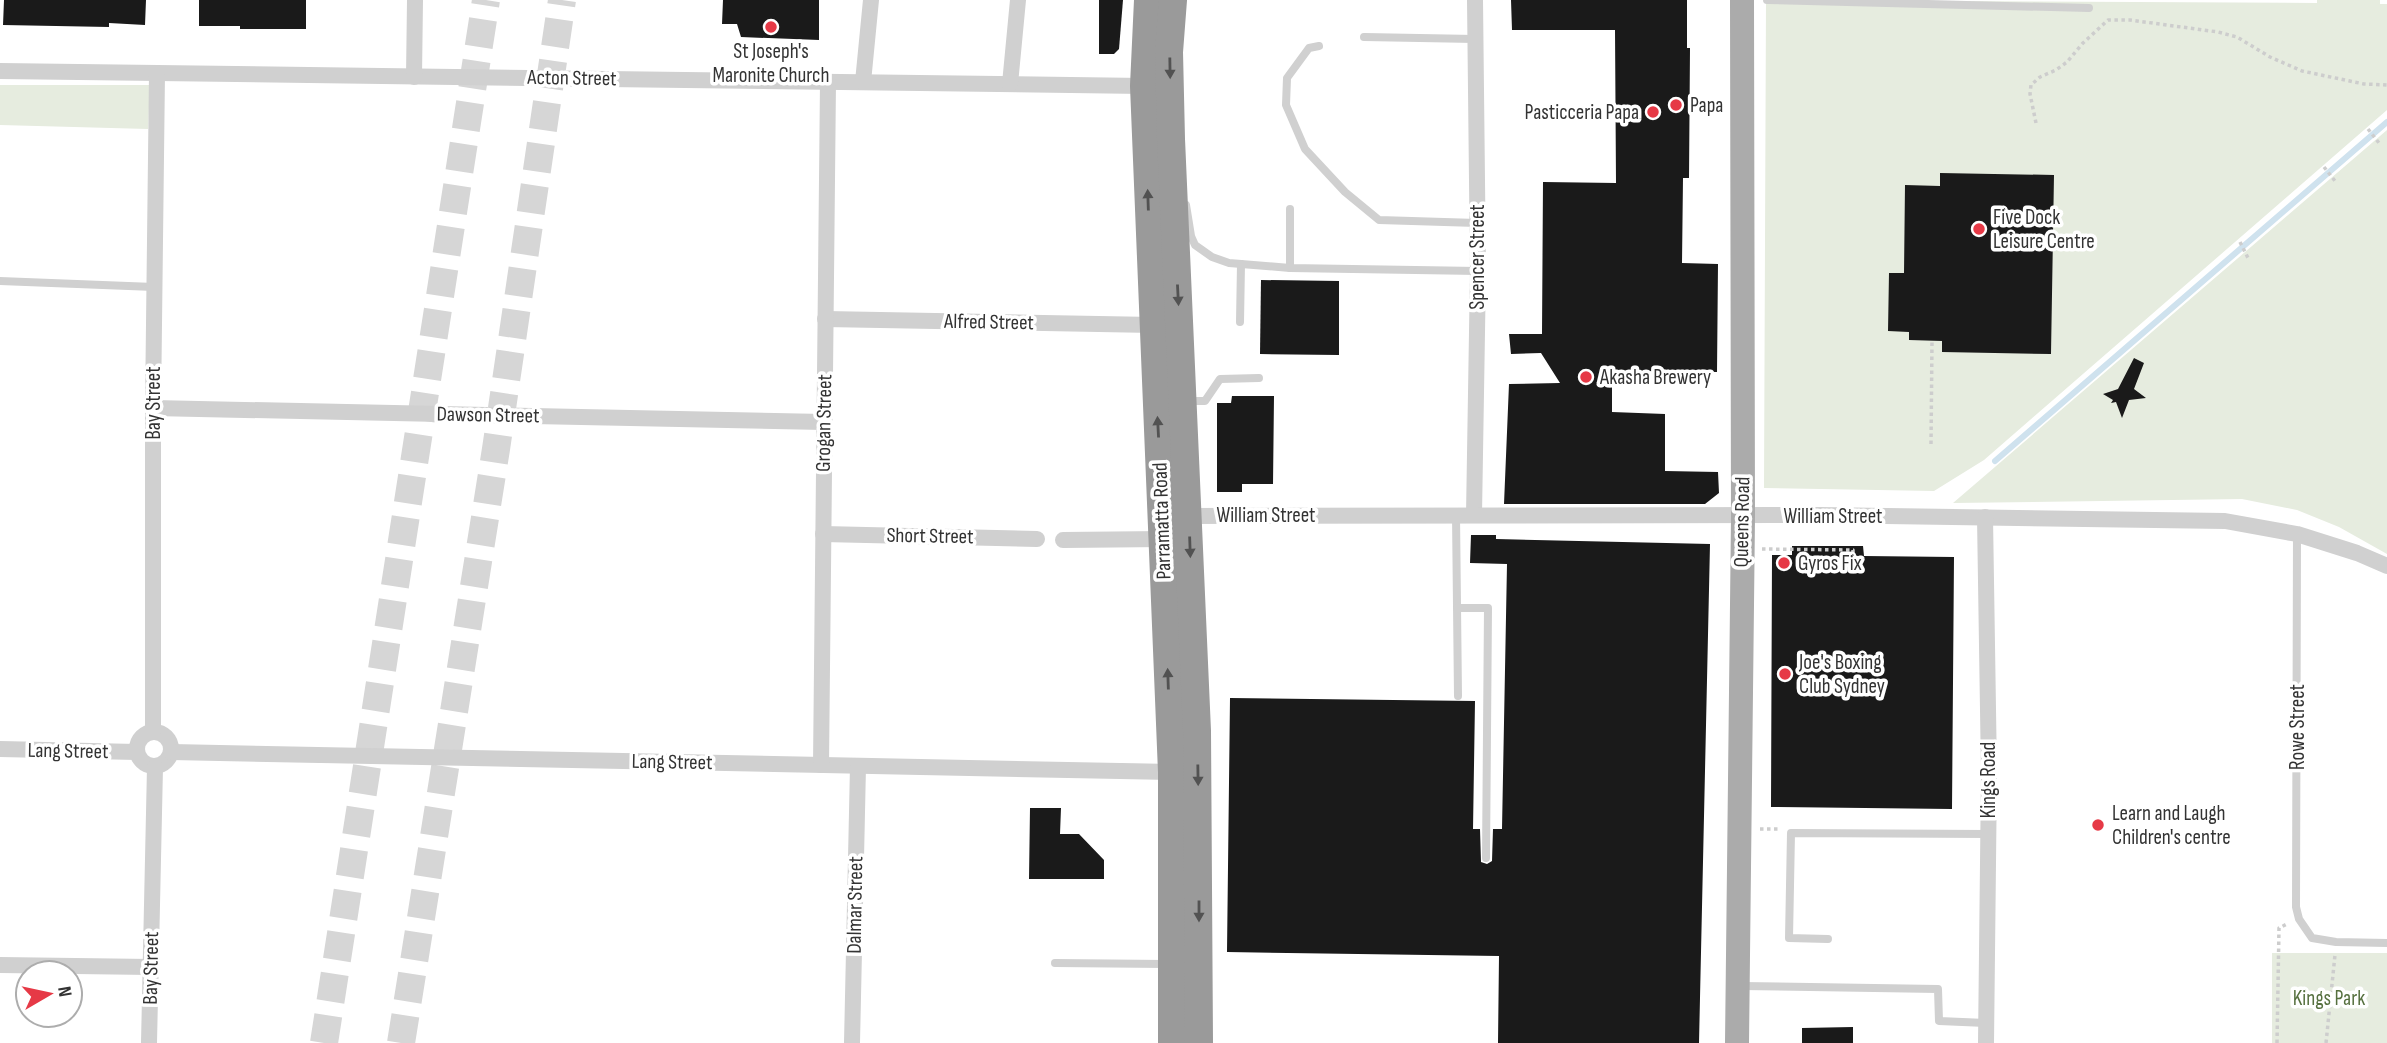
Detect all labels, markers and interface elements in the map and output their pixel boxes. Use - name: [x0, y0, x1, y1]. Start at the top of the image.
- marker: St Joseph's Maronite Church: [763, 19, 779, 35]
- place label: St Joseph's Maronite Church: [713, 39, 829, 88]
- one-way arrow: [1164, 57, 1175, 79]
- street label: Acton Street: [526, 65, 617, 91]
- place label: Papa: [1690, 93, 1723, 118]
- marker: Papa: [1668, 97, 1684, 113]
- place label: Pasticceria Papa: [1525, 100, 1639, 125]
- marker: Pasticceria Papa: [1645, 104, 1661, 120]
- one-way arrow: [1143, 189, 1154, 211]
- street label: Spencer Street: [1465, 204, 1490, 310]
- place label: Five Dock Leisure Centre: [1993, 205, 2095, 254]
- marker: Five Dock Leisure Centre: [1971, 221, 1987, 237]
- one-way arrow: [1173, 285, 1184, 307]
- street label: Alfred Street: [943, 309, 1034, 335]
- place label: Akasha Brewery: [1599, 365, 1711, 390]
- street label: Bay Street: [141, 366, 166, 440]
- marker: Akasha Brewery: [1578, 369, 1594, 385]
- street label: Grogan Street: [811, 374, 837, 472]
- street label: Dawson Street: [436, 402, 540, 428]
- one-way arrow: [1153, 416, 1164, 438]
- street label: Parramatta Road: [1147, 462, 1177, 580]
- street label: Queens Road: [1729, 476, 1755, 568]
- street label: William Street: [1217, 503, 1315, 528]
- street label: William Street: [1784, 504, 1882, 529]
- street label: Short Street: [886, 523, 974, 549]
- one-way arrow: [1184, 536, 1195, 558]
- place label: Gyros Fix: [1798, 551, 1862, 576]
- marker: Gyros Fix: [1776, 555, 1792, 571]
- place label: Joe's Boxing Club Sydney: [1798, 650, 1885, 699]
- marker: Joe's Boxing Club Sydney: [1777, 666, 1793, 682]
- one-way arrow: [1163, 668, 1174, 690]
- street label: Rowe Street: [2285, 684, 2310, 770]
- street label: Lang Street: [27, 738, 109, 764]
- street label: Kings Road: [1976, 742, 2001, 818]
- street label: Lang Street: [631, 749, 713, 775]
- one-way arrow: [1192, 764, 1203, 786]
- place label: Learn and Laugh Children's centre: [2112, 801, 2231, 850]
- marker: Learn and Laugh Children's centre: [2090, 817, 2106, 833]
- street label: Dalmar Street: [842, 856, 868, 954]
- one-way arrow: [1193, 901, 1205, 923]
- street label: Bay Street: [138, 931, 164, 1005]
- north arrow: [14, 959, 84, 1029]
- text: N: [52, 985, 76, 998]
- park label: Kings Park: [2293, 986, 2365, 1011]

